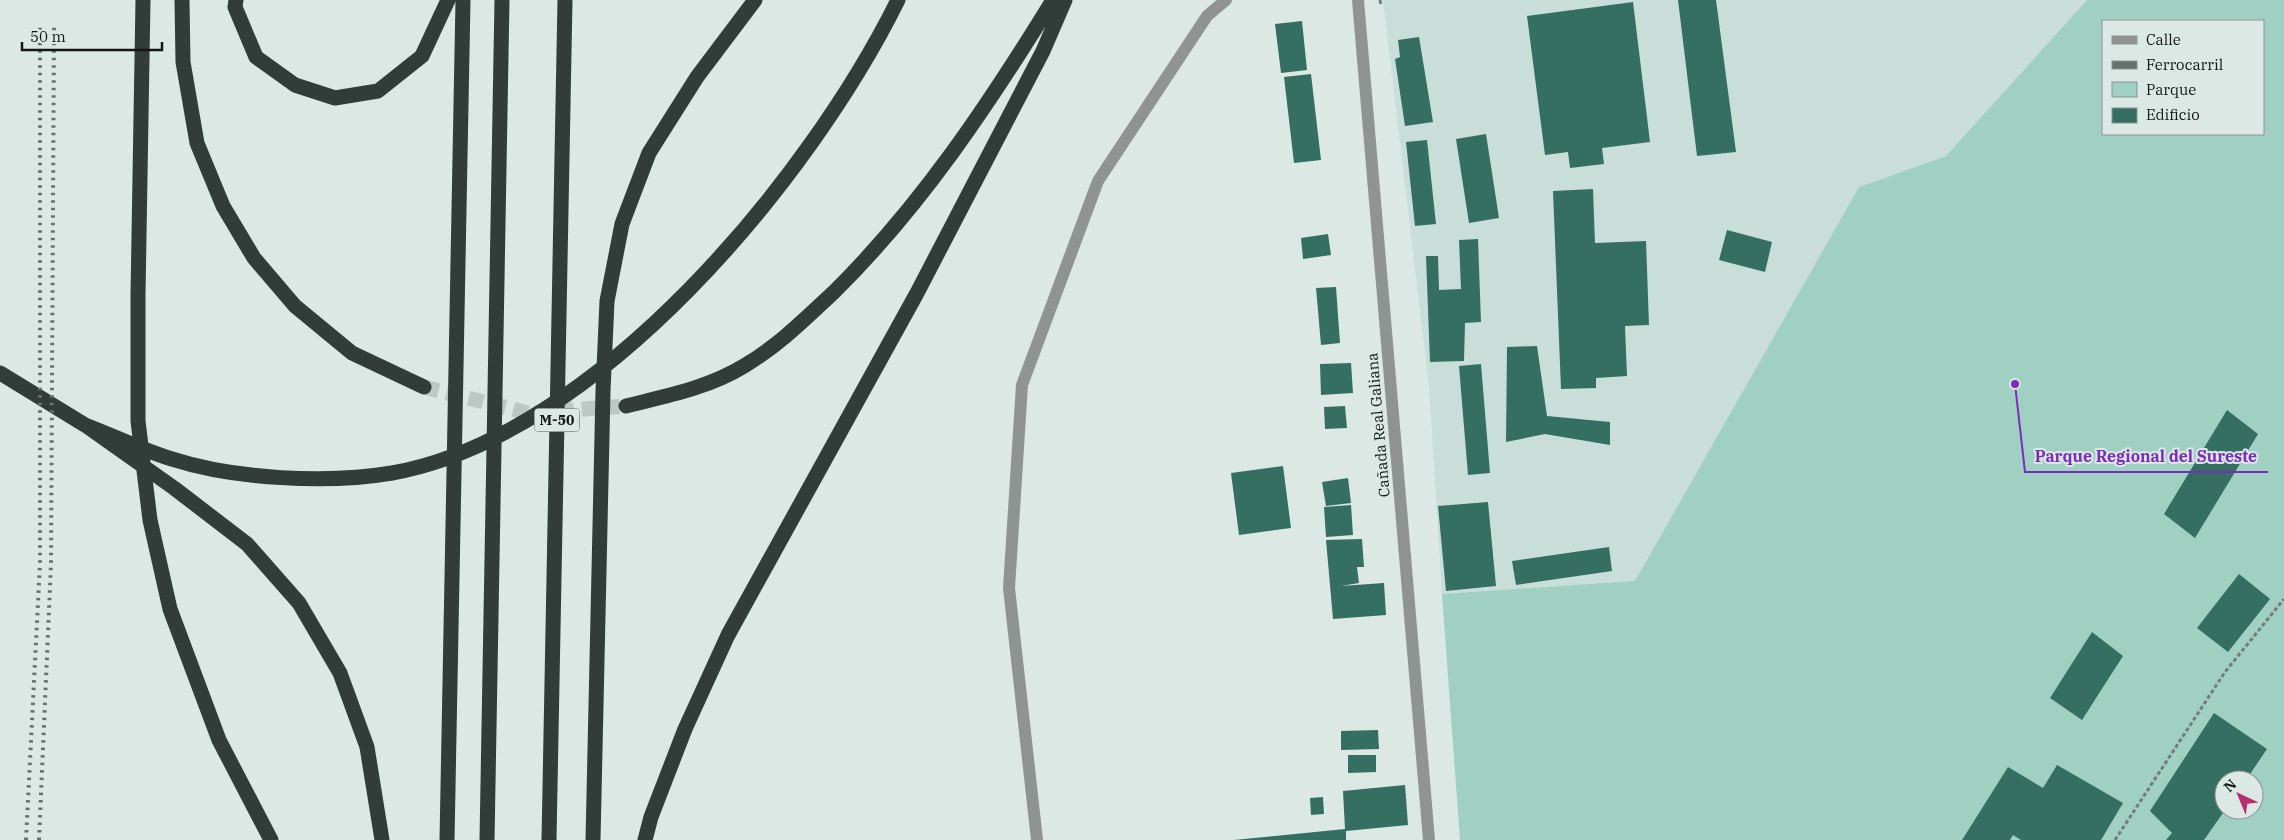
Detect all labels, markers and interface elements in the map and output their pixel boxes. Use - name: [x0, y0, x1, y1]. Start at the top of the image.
- scale bar: [22, 20, 162, 52]
- legend: [2102, 20, 2264, 135]
- text: 50 m: [30, 27, 66, 46]
- text: Calle: [2146, 30, 2181, 49]
- text: Ferrocarril: [2146, 55, 2223, 74]
- text: Parque: [2146, 80, 2196, 99]
- text: Edificio: [2146, 105, 2200, 124]
- street label: Cañada Real Galiana: [1362, 352, 1394, 498]
- road number: M-50: [534, 408, 580, 432]
- callout: Parque Regional del Sureste: [2025, 441, 2268, 472]
- text: Parque Regional del Sureste: [2035, 446, 2257, 466]
- north arrow: [2214, 770, 2264, 820]
- text: N: [2220, 775, 2240, 796]

